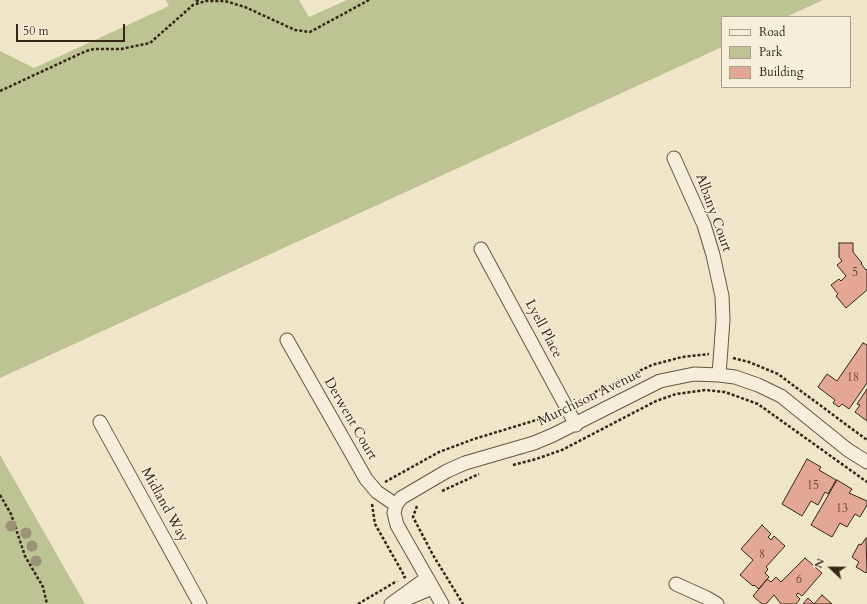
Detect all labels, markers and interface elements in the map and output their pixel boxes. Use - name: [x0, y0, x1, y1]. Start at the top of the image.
- scale bar: [18, 16, 127, 42]
- legend: [721, 16, 851, 88]
- text: 50 m: [23, 23, 49, 39]
- text: Road: [759, 24, 785, 40]
- text: Park: [759, 44, 782, 60]
- text: Building: [759, 64, 803, 80]
- street label: Albany Court: [691, 172, 735, 254]
- house number: 5: [852, 266, 858, 280]
- street label: Lyell Place: [521, 297, 565, 361]
- street label: Murchison Avenue: [535, 366, 645, 430]
- house number: 18: [847, 371, 859, 385]
- street label: Derwent Court: [320, 375, 380, 463]
- street label: Midland Way: [137, 465, 191, 545]
- house number: 15: [807, 479, 819, 493]
- house number: 13: [836, 502, 848, 516]
- house number: 8: [759, 548, 765, 562]
- north arrow: [811, 548, 851, 588]
- text: N: [811, 556, 828, 571]
- house number: 6: [796, 573, 802, 587]

